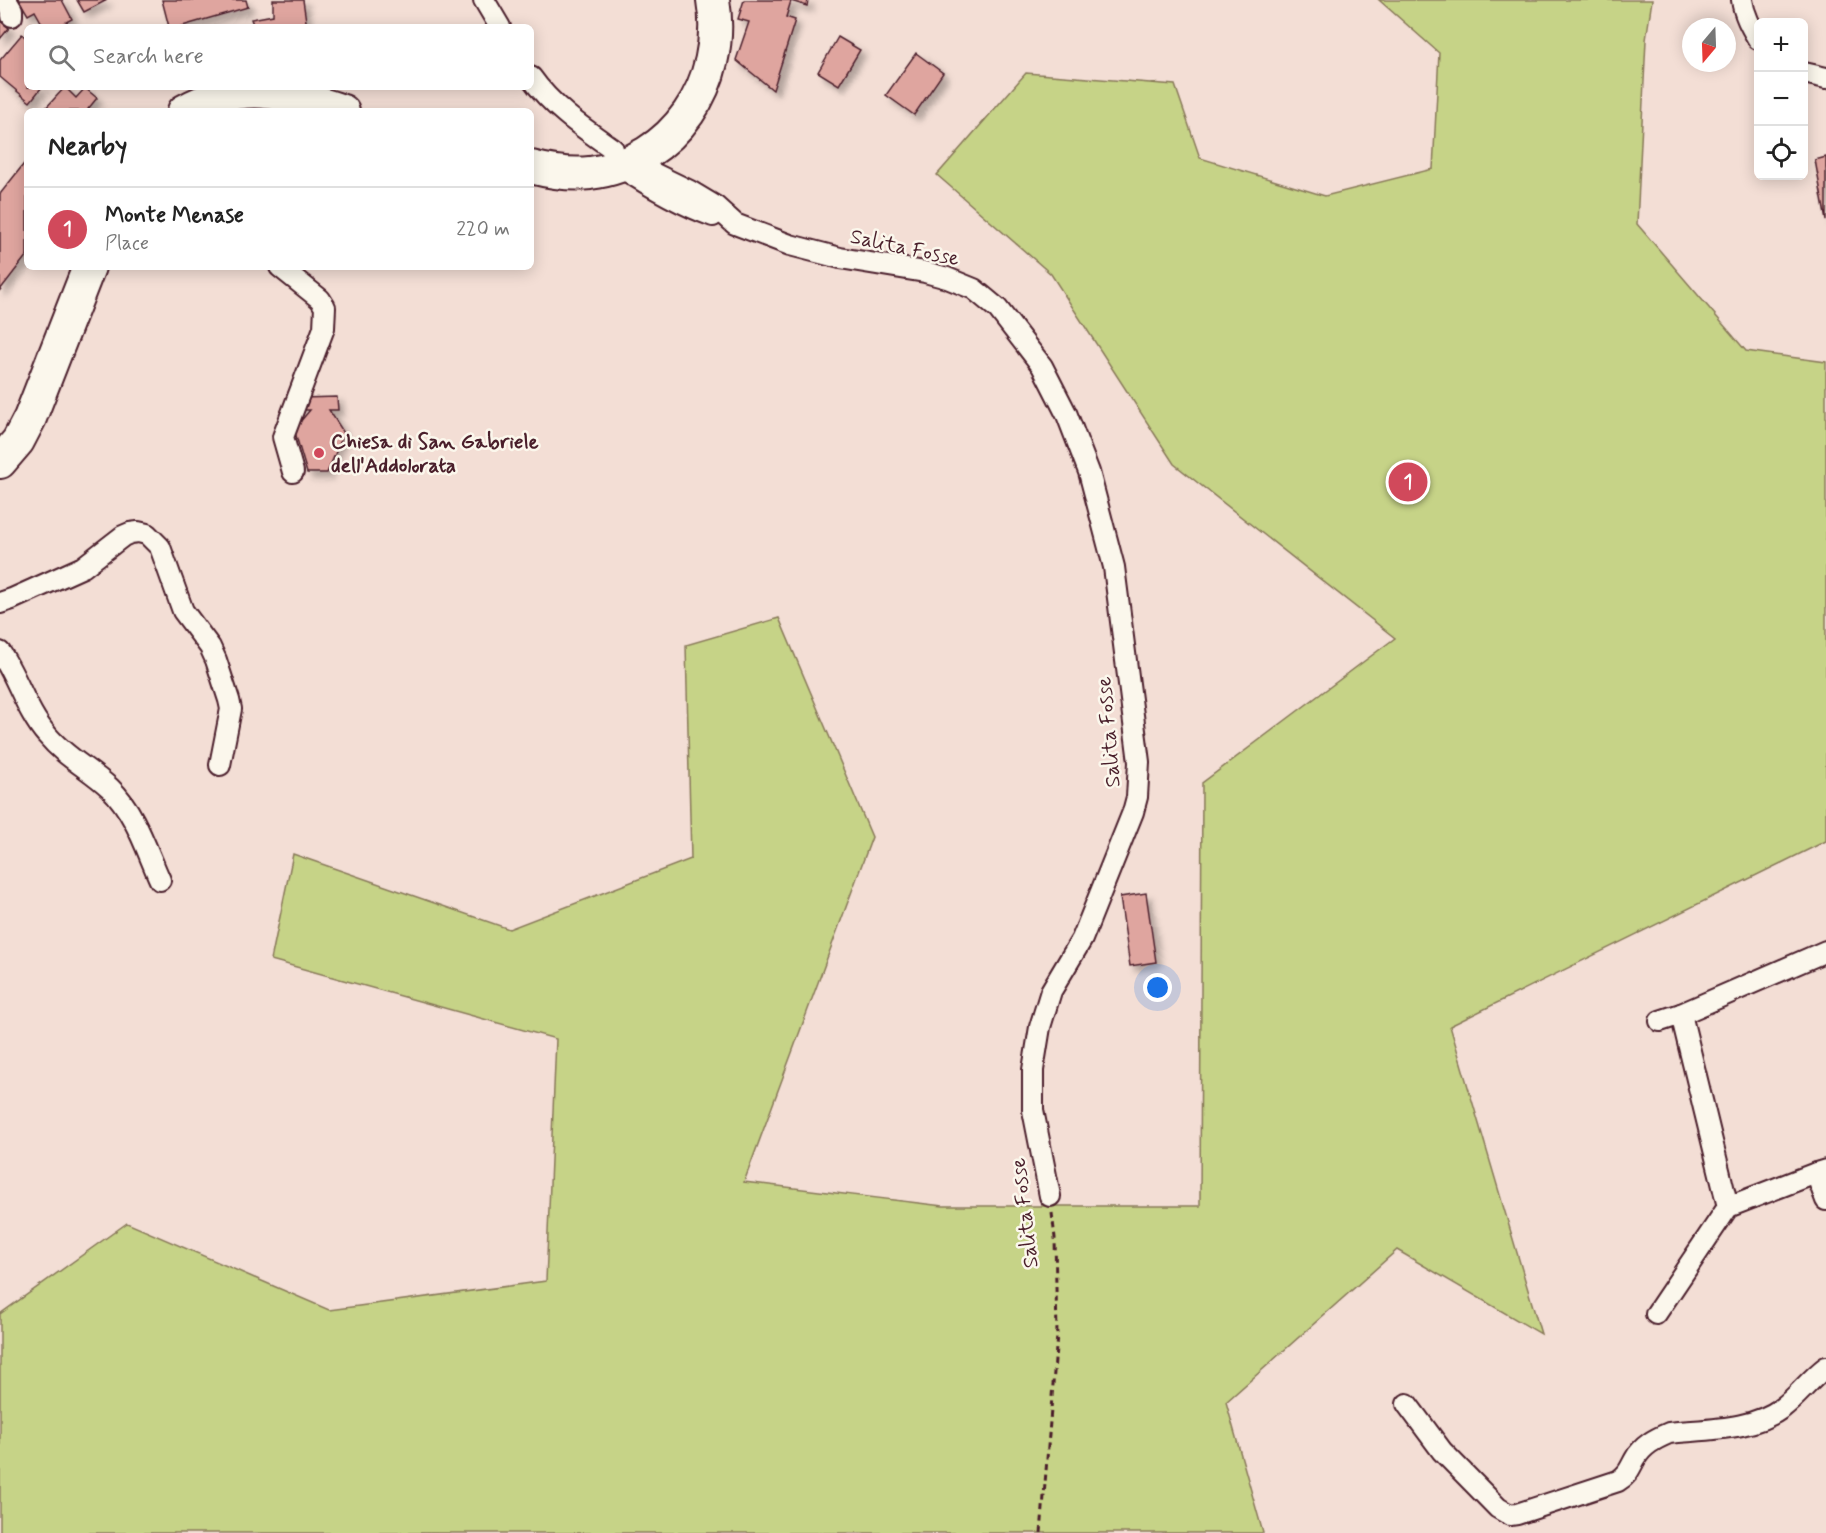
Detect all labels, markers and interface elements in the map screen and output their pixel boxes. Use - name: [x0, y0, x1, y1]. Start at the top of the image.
- north arrow: [1682, 18, 1736, 72]
- map controls: [1754, 18, 1808, 180]
- button: +: [1754, 18, 1808, 72]
- search box: [24, 24, 534, 90]
- icon: search: [45, 41, 78, 74]
- text: Search here: [93, 43, 204, 71]
- button: −: [1754, 72, 1808, 126]
- button: locate: [1754, 126, 1808, 180]
- text: Nearby: [48, 130, 127, 164]
- text: Monte Menase: [105, 202, 244, 230]
- text: 1: [63, 216, 72, 243]
- text: 220 m: [456, 216, 510, 243]
- street label: Salita Fosse: [848, 223, 962, 273]
- text: Place: [105, 230, 149, 257]
- place label: Chiesa di San Gabriele dell'Addolorata: [331, 428, 539, 480]
- marker: Chiesa di San Gabriele dell'Addolorata: [312, 446, 326, 460]
- pin: 1: [1388, 460, 1428, 504]
- street label: Salita Fosse: [1090, 675, 1128, 788]
- your location: [1143, 973, 1172, 1002]
- street label: Salita Fosse: [1004, 1156, 1046, 1270]

